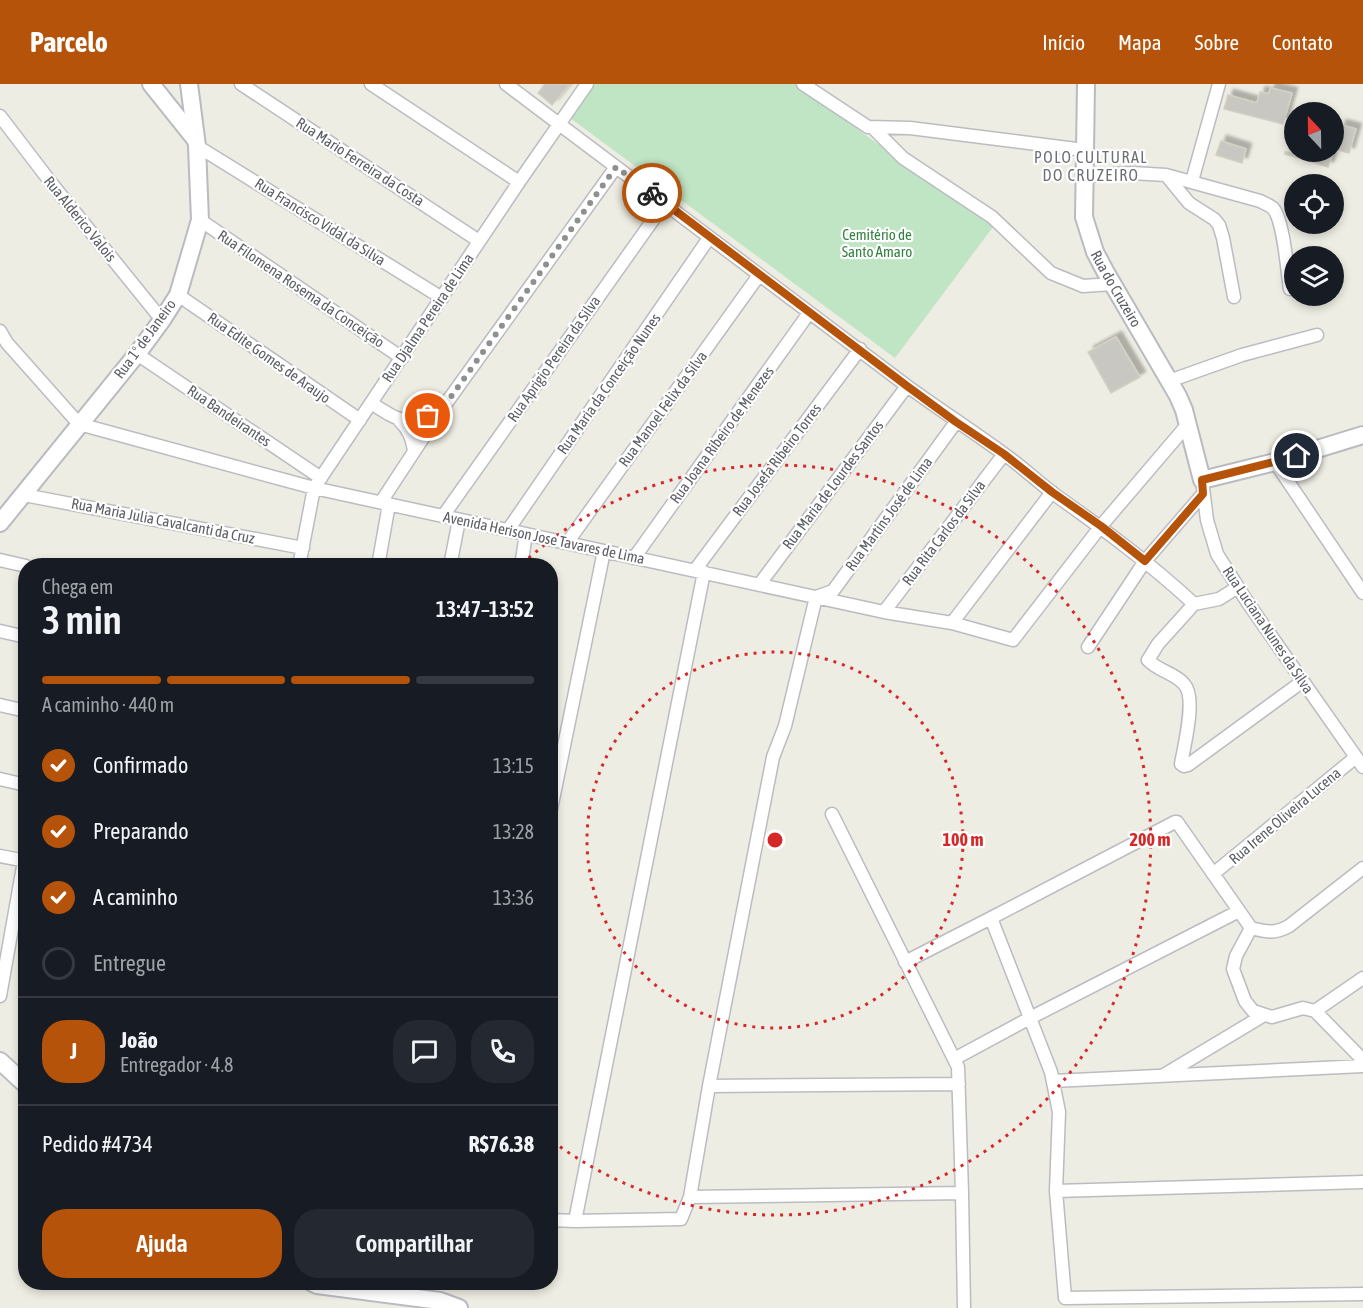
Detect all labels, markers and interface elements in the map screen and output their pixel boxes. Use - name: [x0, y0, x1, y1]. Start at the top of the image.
- text: Parcelo: [30, 26, 108, 58]
- text: Início: [1042, 30, 1085, 54]
- text: Mapa: [1118, 30, 1162, 54]
- text: Sobre: [1195, 30, 1239, 54]
- text: Contato: [1272, 30, 1333, 54]
- north arrow: [1284, 102, 1344, 162]
- map controls: [1284, 102, 1344, 306]
- street label: Rua Mario Ferreira da Costa: [293, 114, 427, 209]
- district label: POLO CULTURAL DO CRUZEIRO: [1034, 148, 1148, 184]
- courier: [622, 163, 682, 223]
- street label: Rua Alderico Valois: [41, 173, 120, 265]
- street label: Rua Francisco Vidal da Silva: [252, 174, 389, 269]
- button: locate: [1284, 174, 1344, 234]
- icon: bike: [636, 177, 669, 210]
- street label: Rua Filomena Rosema da Conceição: [215, 226, 388, 351]
- park label: Cemitério de Santo Amaro: [842, 226, 912, 260]
- button: layers: [1284, 246, 1344, 306]
- street label: Rua do Cruzeiro: [1088, 247, 1145, 330]
- street label: Rua Djalma Pereira de Lima: [378, 250, 477, 385]
- street label: Rua Aprigio Pereira da Silva: [504, 293, 603, 425]
- street label: Rua 1º de Janeiro: [110, 296, 179, 382]
- street label: Rua Edite Gomes de Araujo: [205, 309, 334, 406]
- street label: Rua Maria da Conceição Nunes: [553, 310, 664, 457]
- street label: Rua Manoel Felix da Silva: [615, 348, 710, 470]
- street label: Rua Joana Ribeiro de Menezes: [666, 363, 777, 506]
- street label: Rua Bandeirantes: [184, 381, 274, 450]
- pin: [402, 390, 453, 441]
- icon: bag: [411, 399, 444, 432]
- street label: Rua Josefa Ribeiro Torres: [729, 400, 824, 519]
- street label: Rua Maria de Lourdes Santos: [779, 417, 886, 552]
- pin: [1271, 430, 1322, 481]
- icon: home: [1280, 439, 1313, 472]
- street label: Rua Martins José de Lima: [842, 453, 936, 574]
- street label: Rua Rita Carlos da Silva: [899, 477, 989, 589]
- street label: Rua Maria Julia Cavalcanti da Cruz: [70, 494, 257, 547]
- street label: Avenida Herison Jose Tavares de Lima: [442, 508, 646, 567]
- street label: Rua Luciana Nunes da Silva: [1220, 563, 1317, 696]
- text: Chega em: [42, 575, 114, 598]
- text: 13:47–13:52: [436, 596, 534, 622]
- text: 3 min: [42, 598, 122, 642]
- text: A caminho · 440 m: [42, 693, 174, 716]
- icon: check: [42, 749, 75, 782]
- text: Confirmado: [93, 752, 188, 778]
- text: 13:15: [493, 754, 534, 777]
- street label: Rua Irene Oliveira Lucena: [1225, 764, 1344, 867]
- icon: check: [42, 815, 75, 848]
- text: Preparando: [93, 818, 189, 844]
- text: 13:28: [493, 820, 534, 843]
- text: 100 m: [943, 829, 983, 850]
- text: 200 m: [1130, 829, 1170, 850]
- centre of rings: [765, 830, 785, 850]
- icon: check: [42, 881, 75, 914]
- text: A caminho: [93, 884, 178, 910]
- text: 13:36: [493, 886, 534, 909]
- text: Entregue: [93, 950, 166, 976]
- button: chat: [393, 1020, 456, 1083]
- button: phone: [471, 1020, 534, 1083]
- text: João: [120, 1027, 158, 1053]
- text: J: [70, 1038, 77, 1064]
- text: Entregador · 4.8: [120, 1053, 233, 1076]
- text: Pedido #4734: [42, 1131, 153, 1157]
- text: R$76.38: [468, 1131, 534, 1157]
- button: Ajuda: [42, 1209, 282, 1278]
- button: Compartilhar: [294, 1209, 534, 1278]

